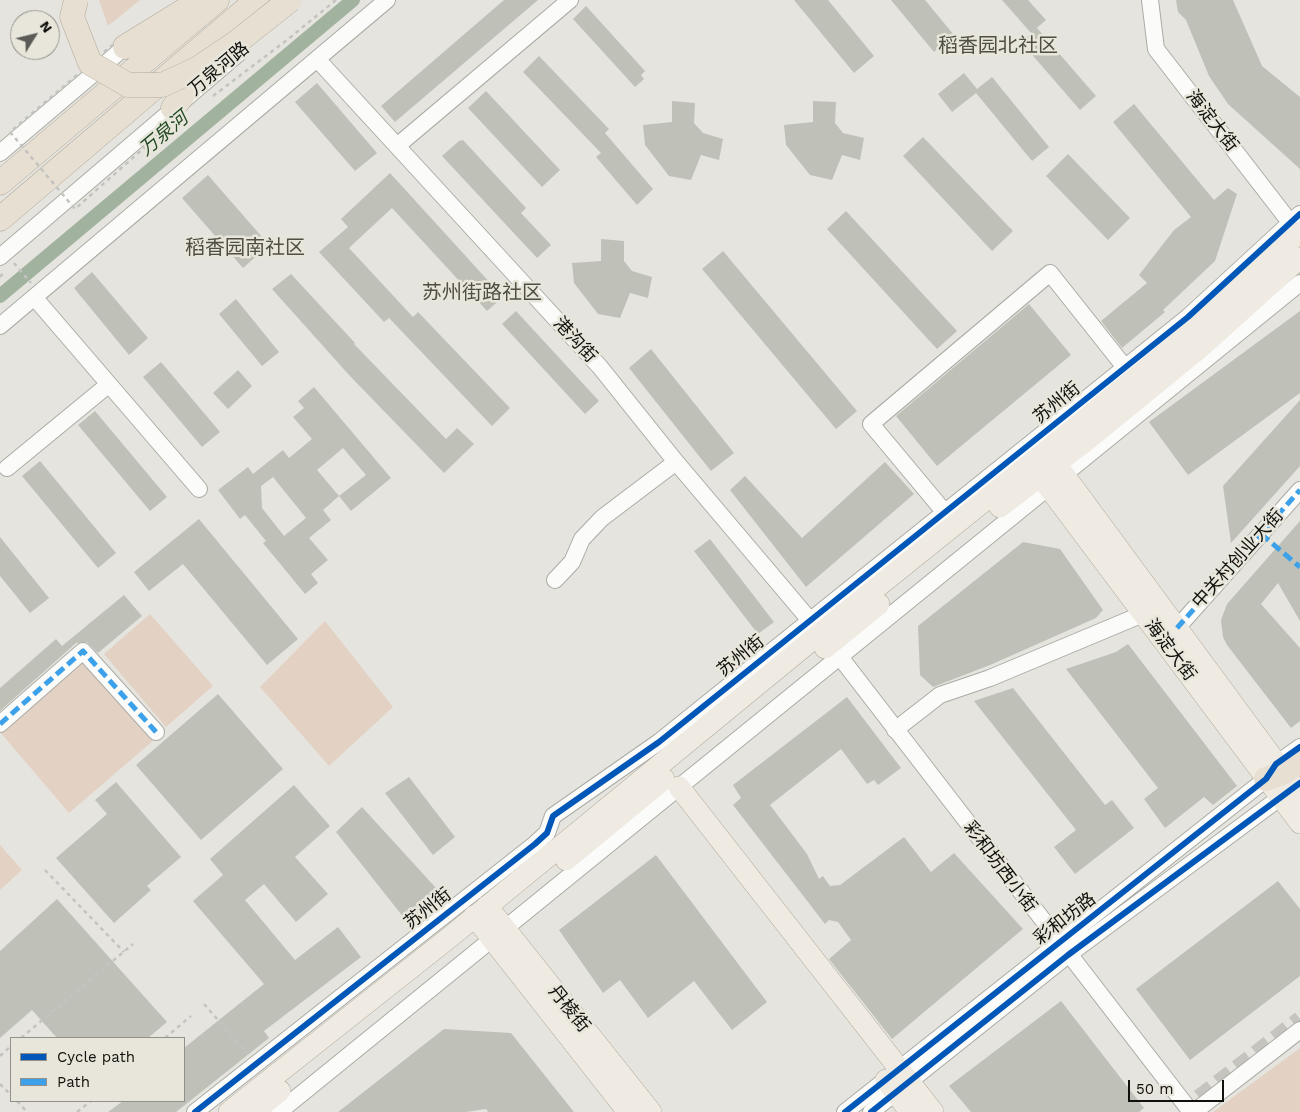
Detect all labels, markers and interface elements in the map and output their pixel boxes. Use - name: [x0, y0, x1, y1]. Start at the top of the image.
- north arrow: [10, 10, 60, 60]
- text: N: [37, 18, 56, 36]
- district label: 稻香园北社区: [938, 34, 1058, 58]
- street label: 万泉河路: [184, 38, 254, 100]
- street label: 海淀大街: [1181, 86, 1243, 156]
- water label: 万泉河: [135, 107, 193, 161]
- district label: 稻香园南社区: [185, 236, 305, 260]
- district label: 苏州街路社区: [422, 281, 542, 305]
- street label: 港沟街: [549, 313, 601, 367]
- street label: 苏州街: [1029, 378, 1085, 428]
- street label: 中关村创业大街: [1188, 505, 1288, 613]
- street label: 海淀大街: [1140, 615, 1200, 685]
- street label: 苏州街: [713, 631, 769, 681]
- street label: 彩和坊西小街: [959, 817, 1041, 917]
- street label: 苏州街: [400, 884, 456, 934]
- street label: 彩和坊路: [1030, 888, 1100, 950]
- street label: 丹棱街: [544, 981, 594, 1037]
- legend: [10, 1037, 185, 1102]
- text: Cycle path: [57, 1048, 135, 1066]
- scale bar: [1130, 1070, 1226, 1102]
- text: Path: [57, 1073, 90, 1091]
- text: 50 m: [1136, 1080, 1173, 1098]

